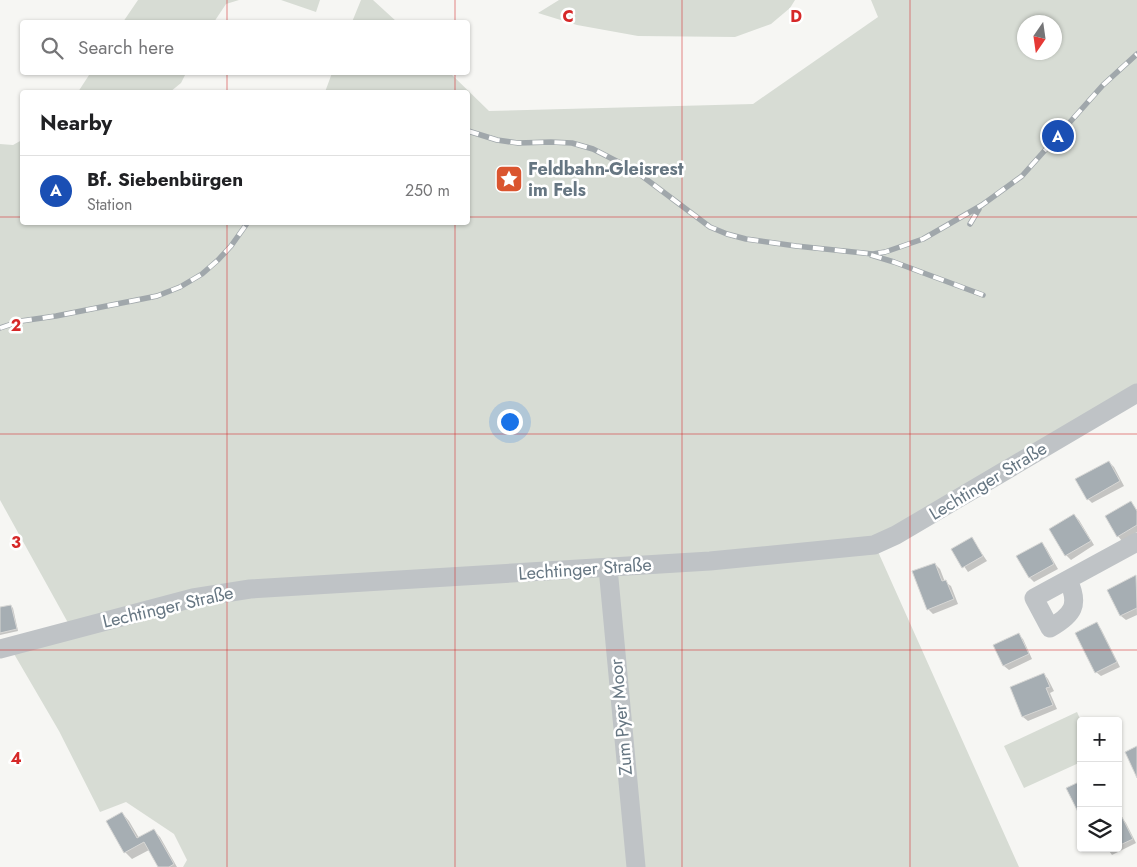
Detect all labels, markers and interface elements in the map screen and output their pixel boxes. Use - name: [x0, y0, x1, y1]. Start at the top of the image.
- text: C: [562, 5, 574, 28]
- text: D: [790, 5, 802, 28]
- north arrow: [1017, 15, 1062, 60]
- search box: [20, 20, 470, 75]
- icon: search: [38, 34, 66, 62]
- text: Search here: [78, 34, 174, 61]
- text: Nearby: [40, 108, 112, 138]
- pin: A: [1042, 117, 1074, 155]
- place label: Feldbahn-Gleisrest im Fels: [528, 156, 684, 203]
- place icon: Feldbahn-Gleisrest im Fels: [494, 164, 524, 194]
- text: Bf. Siebenbürgen: [87, 166, 243, 193]
- text: A: [50, 179, 62, 202]
- text: 250 m: [405, 179, 450, 202]
- text: Station: [87, 193, 132, 216]
- text: 2: [11, 314, 21, 337]
- your location: [497, 409, 523, 435]
- street label: Lechtinger Straße: [924, 435, 1052, 527]
- text: 3: [11, 531, 21, 554]
- street label: Lechtinger Straße: [518, 551, 652, 587]
- street label: Lechtinger Straße: [100, 579, 236, 635]
- street label: Zum Pyer Moor: [603, 657, 639, 776]
- map controls: [1077, 717, 1122, 852]
- button: +: [1077, 717, 1122, 762]
- text: 4: [10, 747, 22, 770]
- button: −: [1077, 762, 1122, 807]
- button: layers: [1077, 807, 1122, 852]

